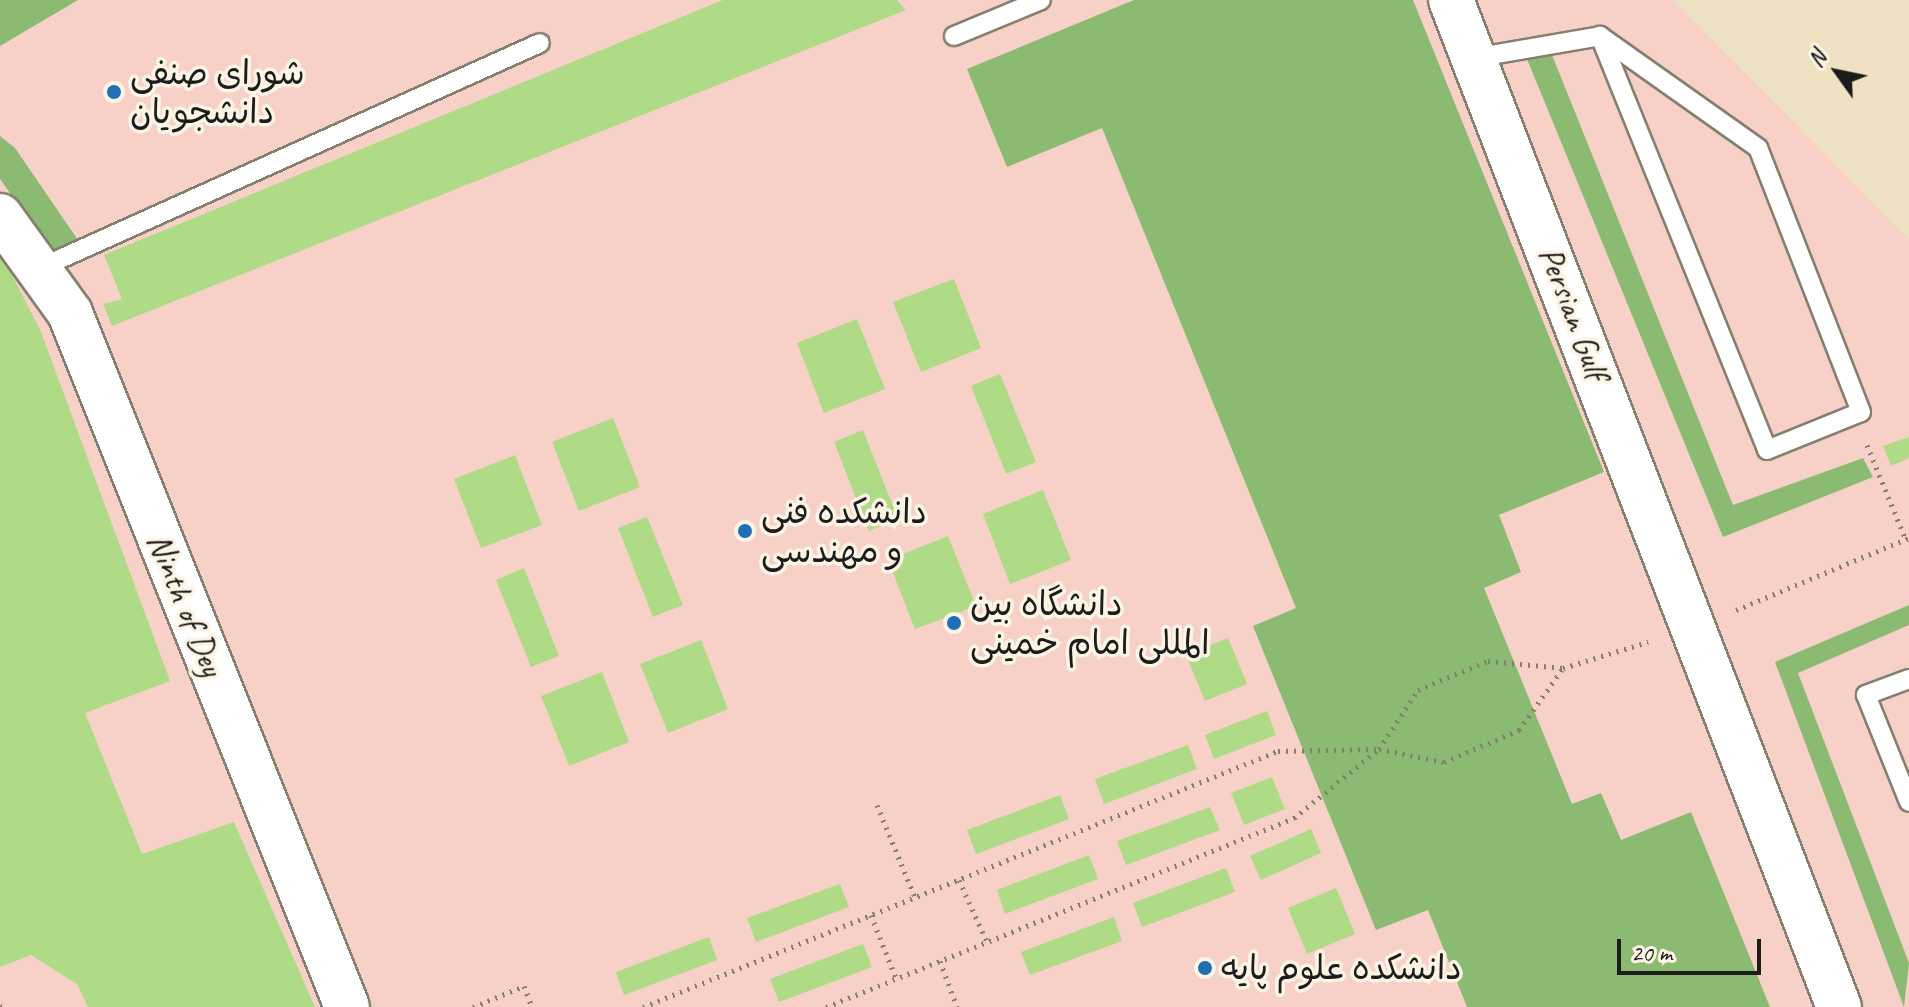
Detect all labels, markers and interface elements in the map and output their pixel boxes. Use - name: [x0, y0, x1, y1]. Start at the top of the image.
- north arrow: [1797, 32, 1877, 112]
- text: N: [1801, 46, 1832, 72]
- place label: شورای صنفی دانشجویان: [130, 52, 305, 132]
- marker: شورای صنفی دانشجویان: [105, 83, 123, 101]
- street label: Persian Gulf: [1530, 241, 1618, 385]
- place label: دانشکده فنی و مهندسی: [761, 491, 927, 570]
- marker: دانشکده فنی و مهندسی: [736, 522, 754, 540]
- street label: Ninth of Dey: [139, 527, 233, 681]
- place label: دانشگاه بین المللی امام خمینی: [970, 583, 1209, 662]
- marker: دانشگاه بین المللی امام خمینی: [945, 614, 963, 632]
- scale bar: [1621, 923, 1765, 973]
- text: 20 m: [1631, 938, 1672, 968]
- place label: دانشکده علوم پایه: [1221, 948, 1462, 988]
- marker: دانشکده علوم پایه: [1196, 959, 1214, 977]

